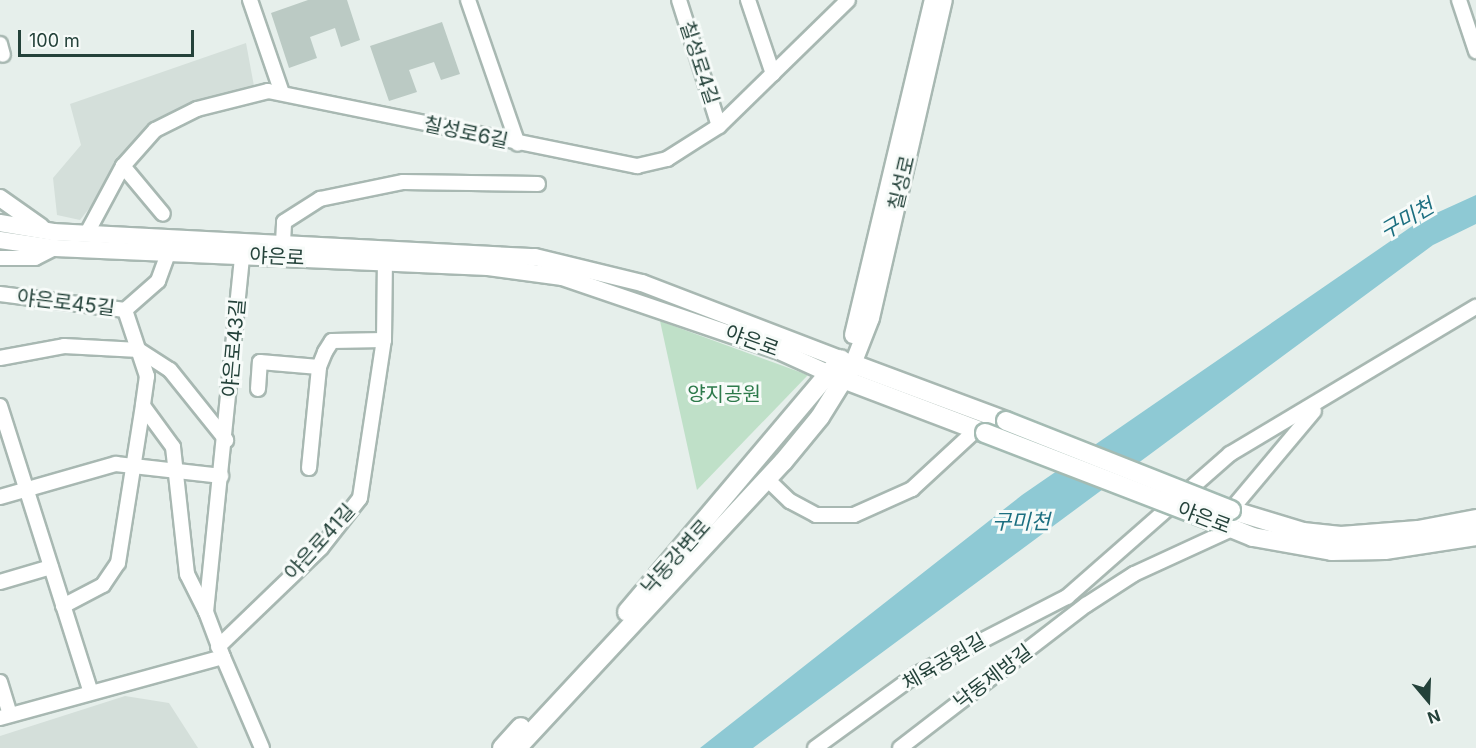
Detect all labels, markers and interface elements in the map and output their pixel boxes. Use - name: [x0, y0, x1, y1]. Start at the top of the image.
- scale bar: [21, 18, 196, 56]
- street label: 칠성로4길: [674, 18, 724, 108]
- text: 100 m: [29, 30, 80, 51]
- street label: 칠성로6길: [421, 112, 511, 154]
- street label: 칠성로: [884, 153, 920, 213]
- water label: 구미천: [1376, 194, 1438, 244]
- street label: 야은로: [249, 244, 305, 270]
- street label: 야은로45길: [16, 285, 116, 321]
- street label: 야은로43길: [218, 298, 250, 398]
- street label: 야은로: [722, 320, 782, 362]
- park label: 양지공원: [687, 382, 761, 406]
- street label: 야은로: [1174, 497, 1234, 539]
- street label: 야은로41길: [280, 499, 360, 585]
- water label: 구미천: [992, 509, 1050, 535]
- street label: 낙동강변로: [636, 515, 716, 599]
- street label: 체육공원길: [898, 629, 990, 695]
- street label: 낙동제방길: [949, 640, 1037, 714]
- north arrow: [1398, 670, 1458, 730]
- text: N: [1425, 706, 1443, 728]

